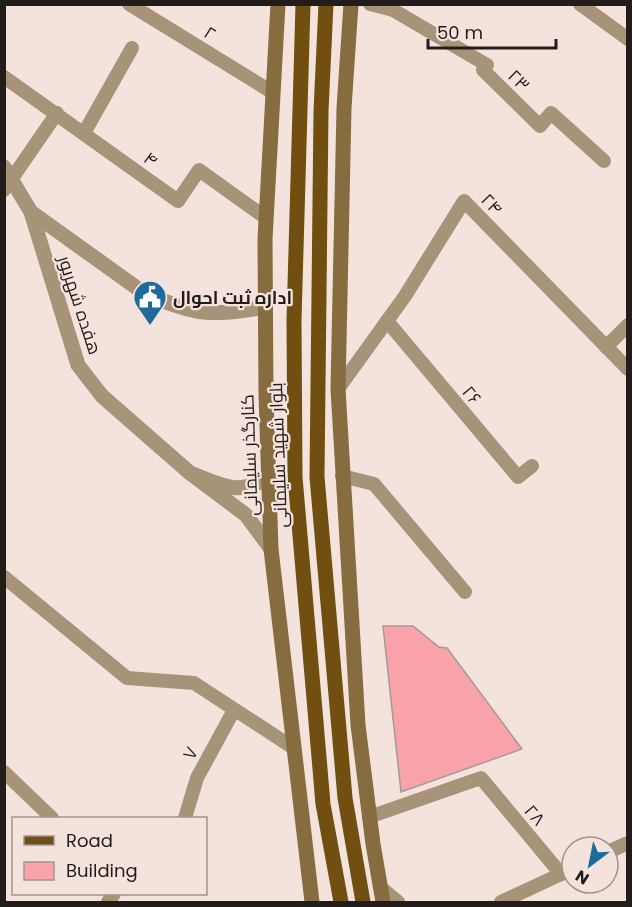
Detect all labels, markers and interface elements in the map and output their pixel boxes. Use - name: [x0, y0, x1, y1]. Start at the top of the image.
- scale bar: [428, 12, 556, 50]
- street label: ۲: [199, 20, 221, 46]
- text: 50 m: [437, 20, 483, 45]
- street label: ۲۳: [503, 64, 535, 96]
- street label: ۴: [139, 145, 163, 173]
- street label: ۲۴: [476, 188, 508, 220]
- street label: هفده شهریور: [52, 251, 108, 358]
- public building icon: اداره ثبت احوال: [132, 279, 168, 326]
- place label: اداره ثبت احوال: [173, 285, 292, 310]
- street label: ۲۶: [457, 380, 487, 410]
- street label: بلوار شهید سلیمانی: [263, 382, 293, 528]
- street label: کنارگذر سلیمانی: [234, 394, 264, 516]
- street label: ۷: [176, 742, 204, 764]
- street label: ۲۸: [519, 799, 551, 831]
- legend: [12, 817, 207, 895]
- text: Road: [66, 828, 113, 853]
- north arrow: [560, 835, 620, 895]
- text: Building: [66, 858, 138, 883]
- text: N: [571, 864, 594, 890]

